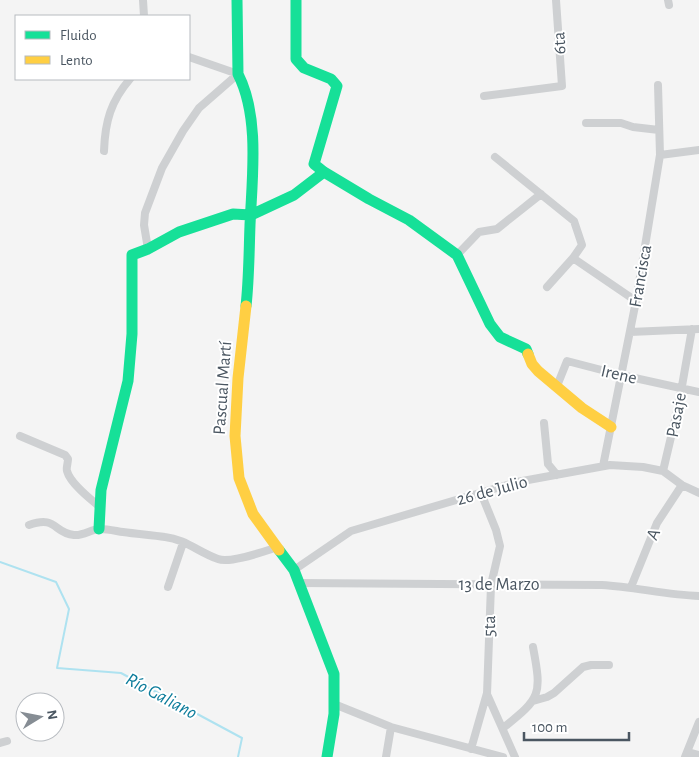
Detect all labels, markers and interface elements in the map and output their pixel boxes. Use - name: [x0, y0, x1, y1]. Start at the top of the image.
- legend: [15, 15, 190, 80]
- text: Fluido: [60, 28, 97, 43]
- street label: 6ta: [550, 31, 570, 55]
- text: Lento: [60, 53, 93, 68]
- street label: Francisca: [627, 243, 655, 309]
- street label: Pascual Martí: [211, 340, 235, 435]
- street label: Irene: [599, 362, 638, 388]
- street label: Pasaje: [664, 391, 690, 439]
- street label: 26 de Julio: [455, 473, 530, 509]
- street label: A: [644, 525, 664, 543]
- street label: 13 de Marzo: [458, 576, 540, 594]
- street label: 5ta: [481, 615, 499, 637]
- water label: Río Galiano: [123, 670, 200, 723]
- north arrow: [15, 692, 65, 742]
- text: N: [44, 709, 60, 721]
- scale bar: [524, 710, 629, 742]
- text: 100 m: [532, 720, 567, 735]

